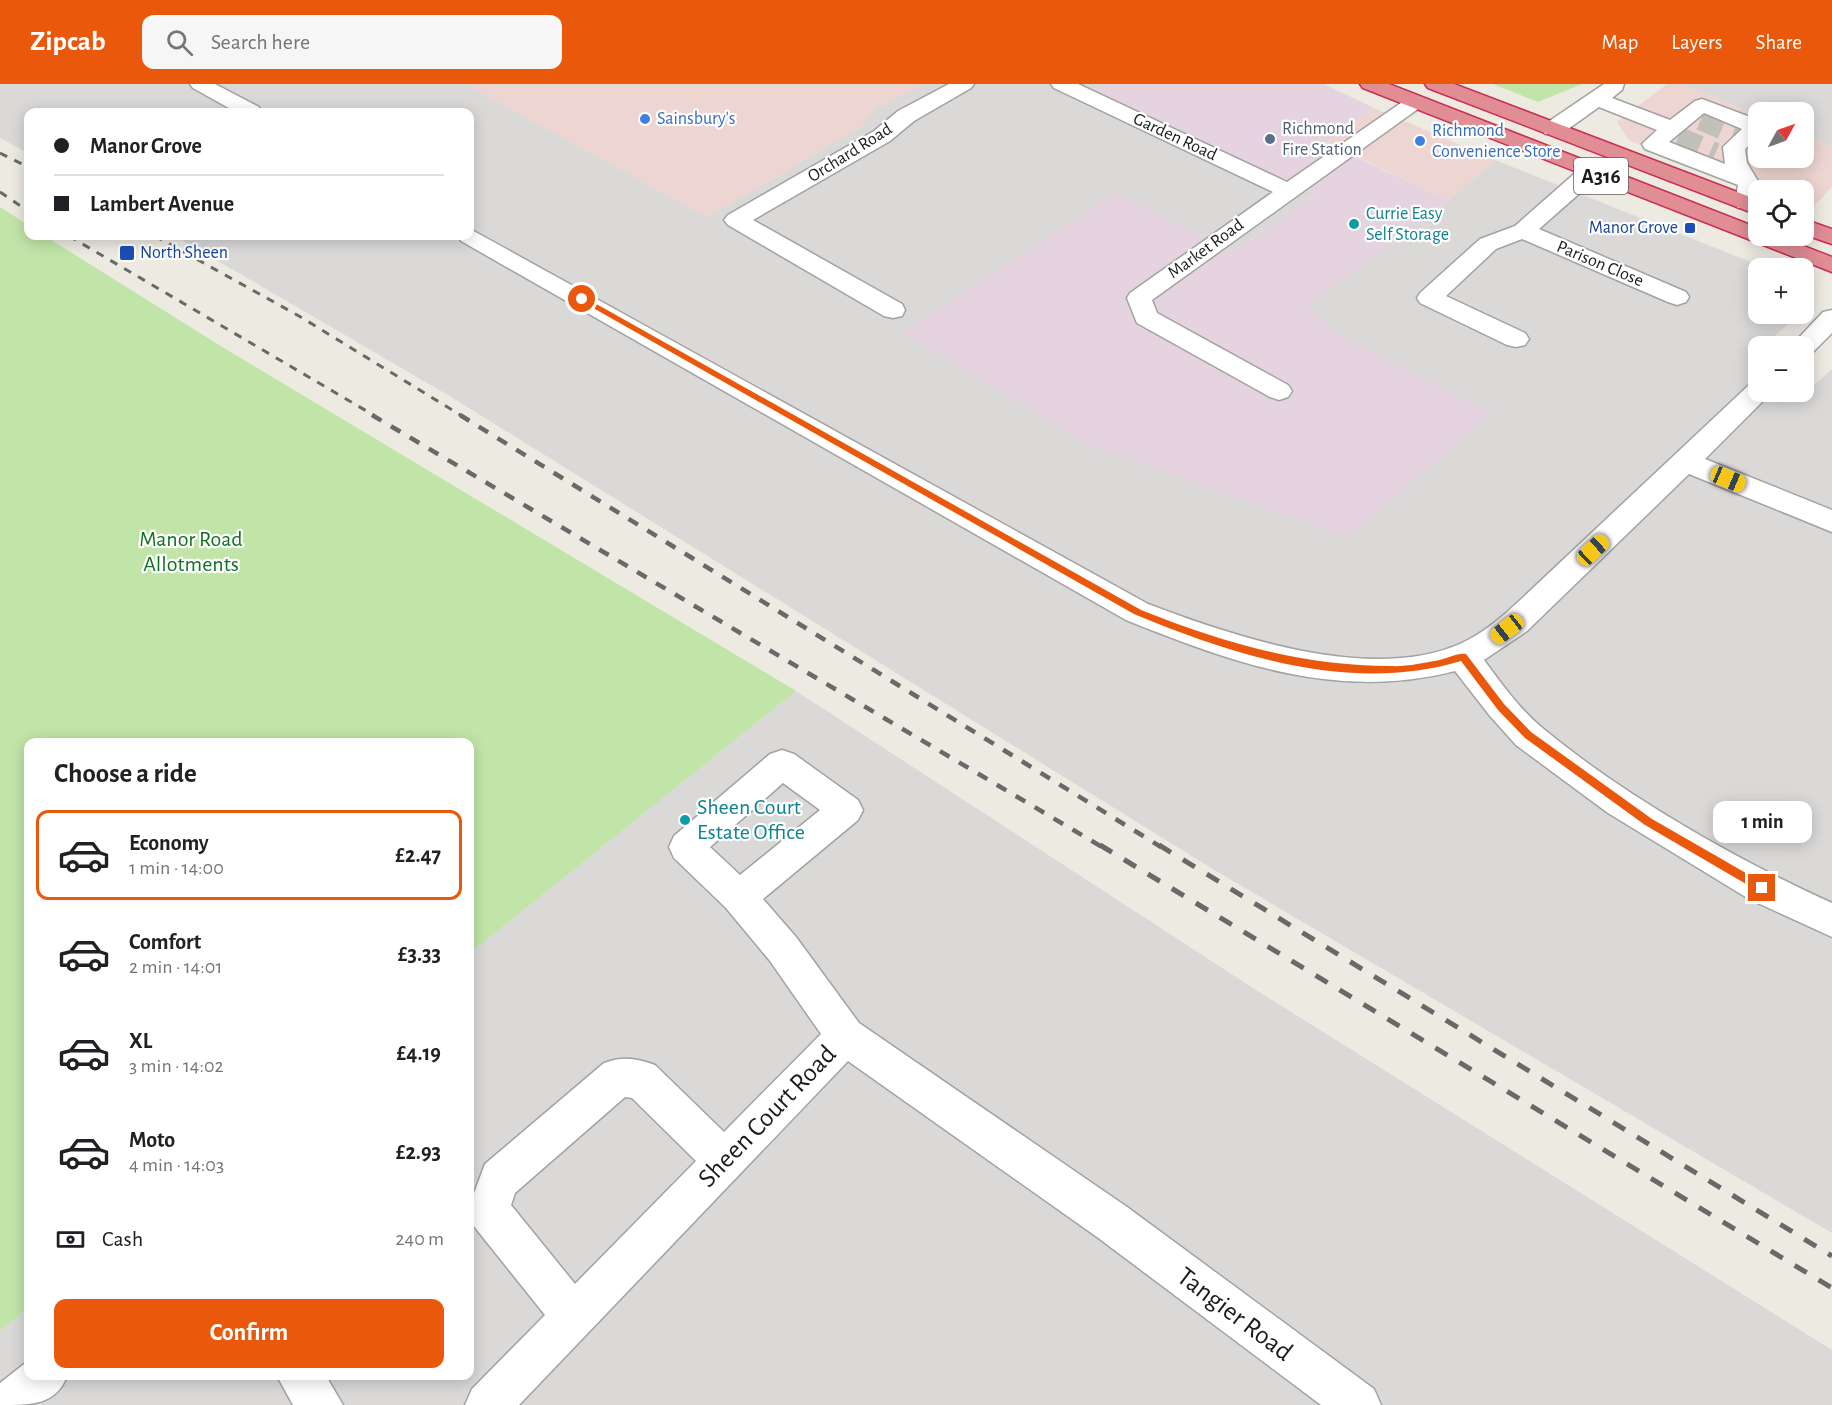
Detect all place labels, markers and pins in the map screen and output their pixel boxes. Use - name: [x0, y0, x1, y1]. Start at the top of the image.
- place label: Sainsbury's: [657, 110, 735, 128]
- marker: Sainsbury's: [638, 112, 652, 126]
- place label: Richmond Fire Station: [1282, 120, 1362, 159]
- place label: Richmond Convenience Store: [1432, 122, 1560, 161]
- marker: Richmond Fire Station: [1263, 132, 1277, 146]
- marker: Richmond Convenience Store: [1413, 134, 1427, 148]
- place label: Currie Easy Self Storage: [1366, 205, 1449, 244]
- marker: Currie Easy Self Storage: [1347, 217, 1361, 231]
- place label: Manor Grove: [1589, 219, 1678, 237]
- marker: Manor Grove: [1683, 221, 1697, 235]
- marker: North Sheen: [118, 244, 136, 262]
- place label: North Sheen: [140, 244, 228, 262]
- place label: Sheen Court Estate Office: [697, 796, 805, 843]
- marker: Sheen Court Estate Office: [678, 813, 692, 827]

